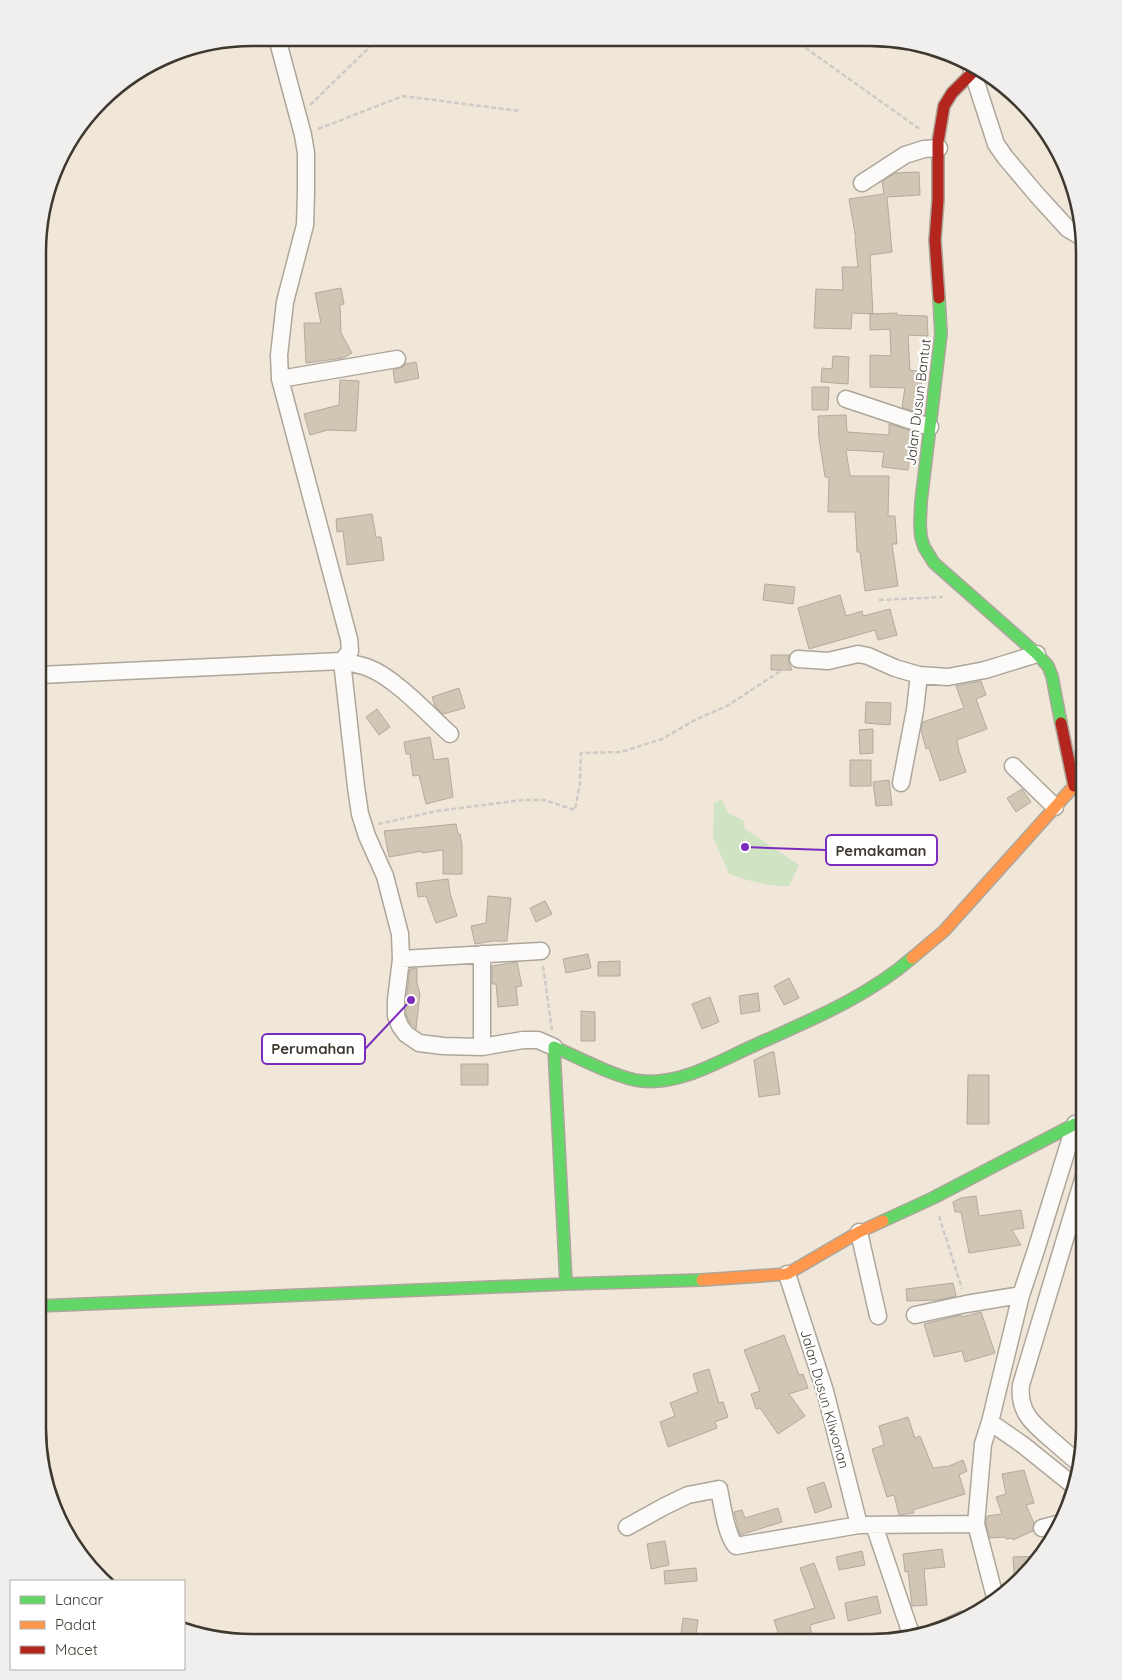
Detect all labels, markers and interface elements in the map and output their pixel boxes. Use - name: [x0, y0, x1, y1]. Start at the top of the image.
- street label: Jalan Dusun Bantut: [901, 337, 935, 466]
- callout: Pemakaman: [826, 835, 937, 865]
- text: Pemakaman: [835, 841, 927, 860]
- callout: Perumahan: [262, 1034, 365, 1064]
- text: Perumahan: [271, 1039, 355, 1058]
- street label: Jalan Dusun Kliwonan: [797, 1327, 853, 1471]
- legend: [10, 1580, 185, 1670]
- text: Lancar: [55, 1590, 104, 1609]
- text: Padat: [55, 1615, 96, 1634]
- text: Macet: [55, 1640, 98, 1659]

